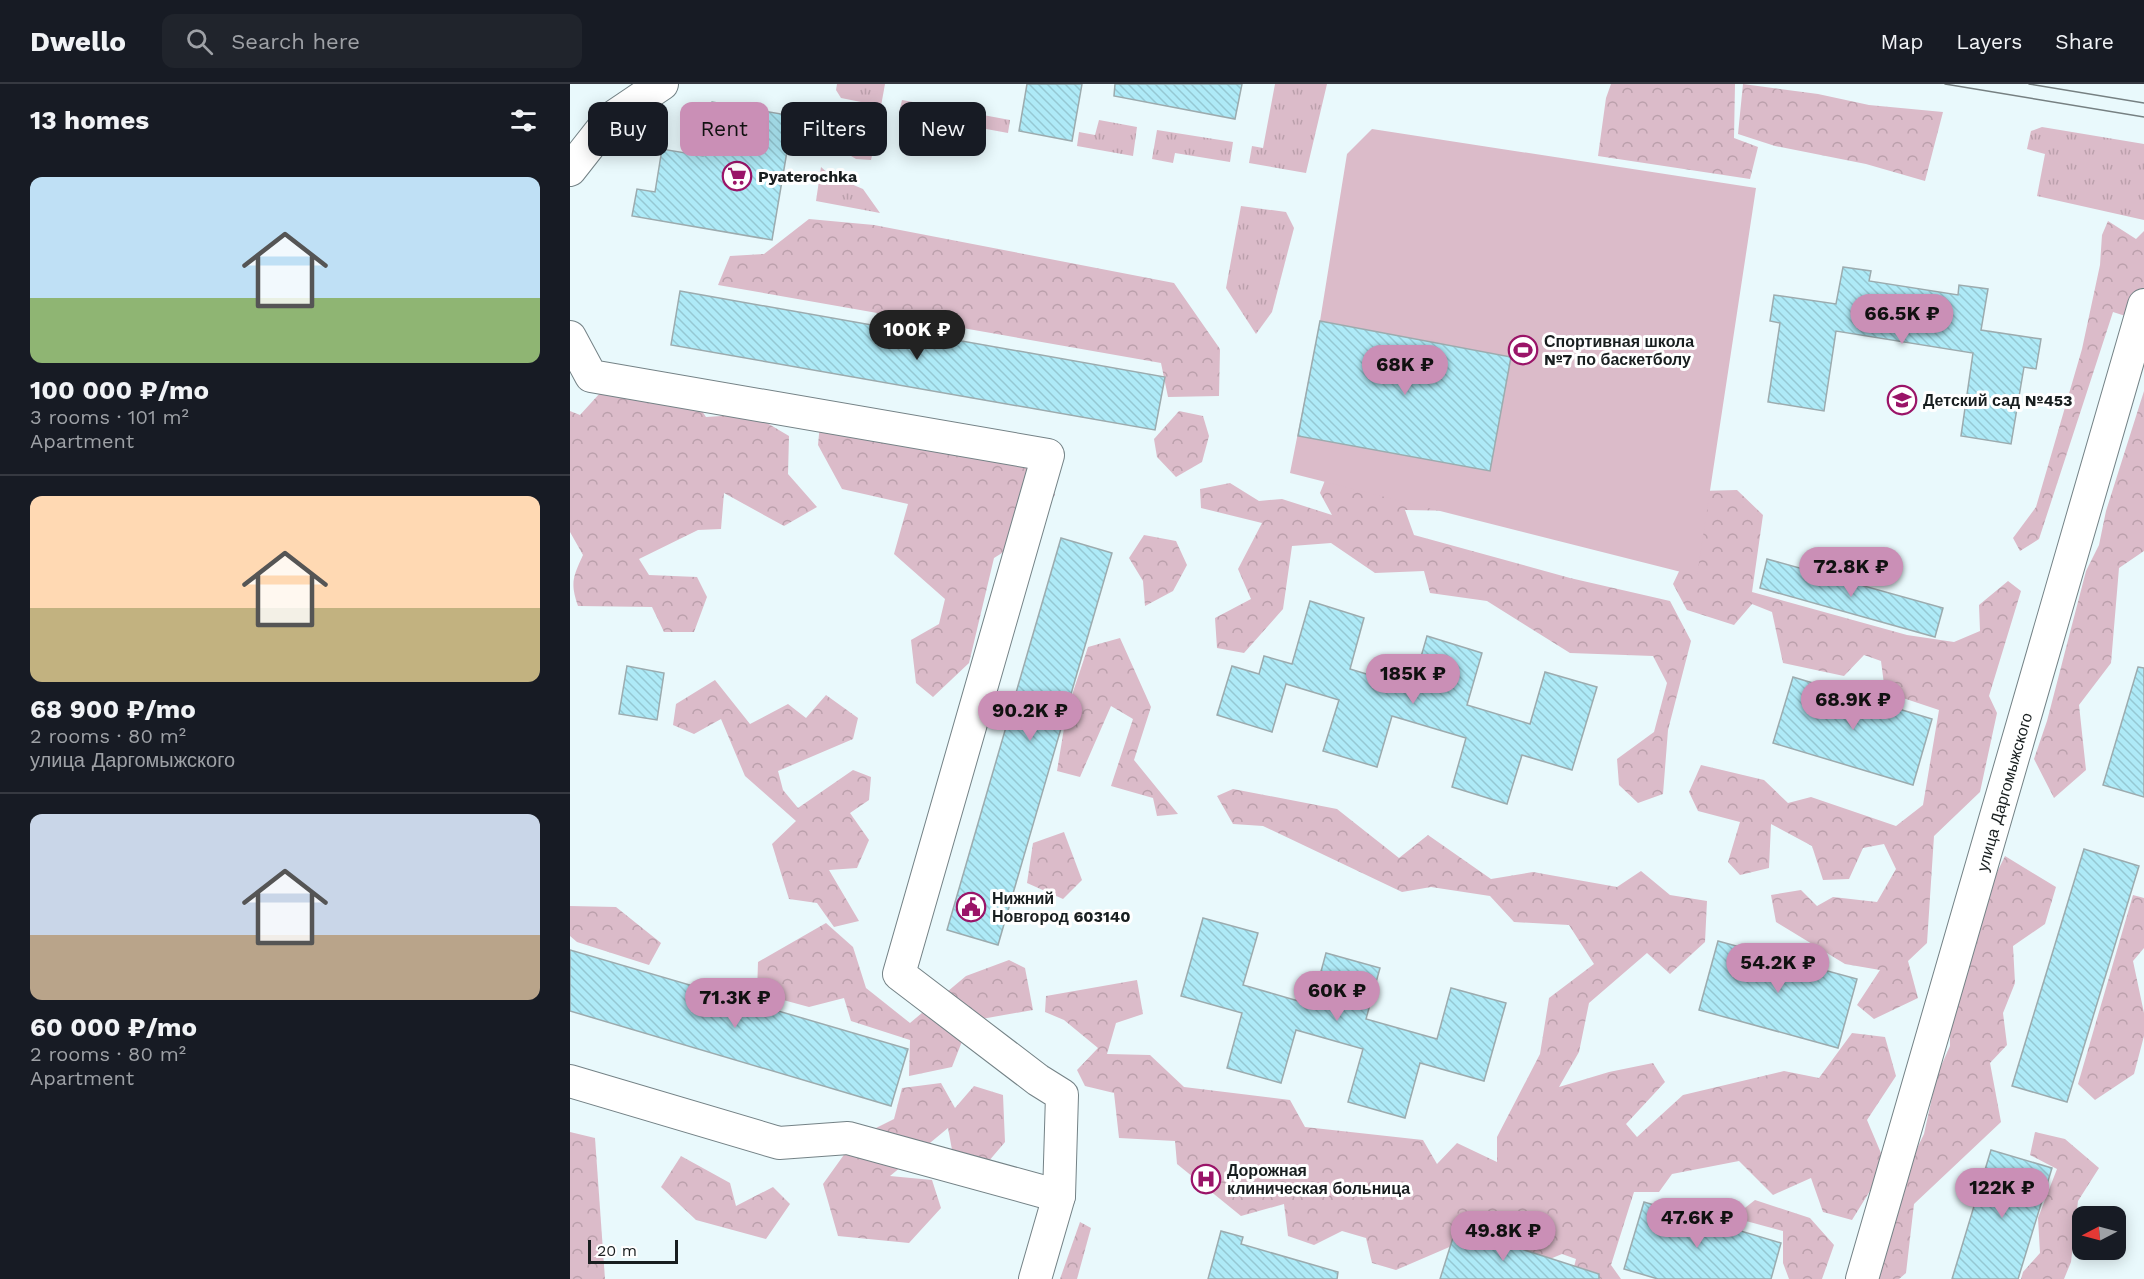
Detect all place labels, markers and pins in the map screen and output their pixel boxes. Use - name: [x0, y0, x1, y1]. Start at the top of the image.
- supermarket icon: Pyaterochka: [721, 160, 753, 192]
- place label: Pyaterochka: [758, 167, 858, 186]
- pin: 66.5K ₽: [1847, 294, 1957, 345]
- pin: 100K ₽: [868, 310, 966, 361]
- place label: Спортивная школа №7 по баскетболу: [1544, 332, 1694, 369]
- sports icon: Спортивная школа №7 по баскетболу: [1507, 334, 1539, 366]
- pin: 68K ₽: [1363, 345, 1447, 396]
- school or university icon: Детский сад №453: [1886, 384, 1918, 416]
- place label: Детский сад №453: [1923, 391, 2073, 410]
- pin: 72.8K ₽: [1796, 547, 1906, 598]
- pin: 185K ₽: [1364, 654, 1462, 705]
- pin: 68.9K ₽: [1798, 680, 1908, 731]
- pin: 90.2K ₽: [975, 691, 1085, 742]
- place label: Нижний Новгород 603140: [992, 889, 1131, 926]
- public building icon: Нижний Новгород 603140: [955, 891, 987, 923]
- pin: 54.2K ₽: [1723, 943, 1833, 994]
- pin: 60K ₽: [1295, 971, 1379, 1022]
- pin: 71.3K ₽: [680, 978, 790, 1029]
- place label: Дорожная клиническая больница: [1227, 1161, 1410, 1198]
- hospital icon: Дорожная клиническая больница: [1190, 1163, 1222, 1195]
- pin: 122K ₽: [1953, 1168, 2051, 1219]
- pin: 47.6K ₽: [1642, 1198, 1752, 1249]
- pin: 49.8K ₽: [1448, 1211, 1558, 1262]

